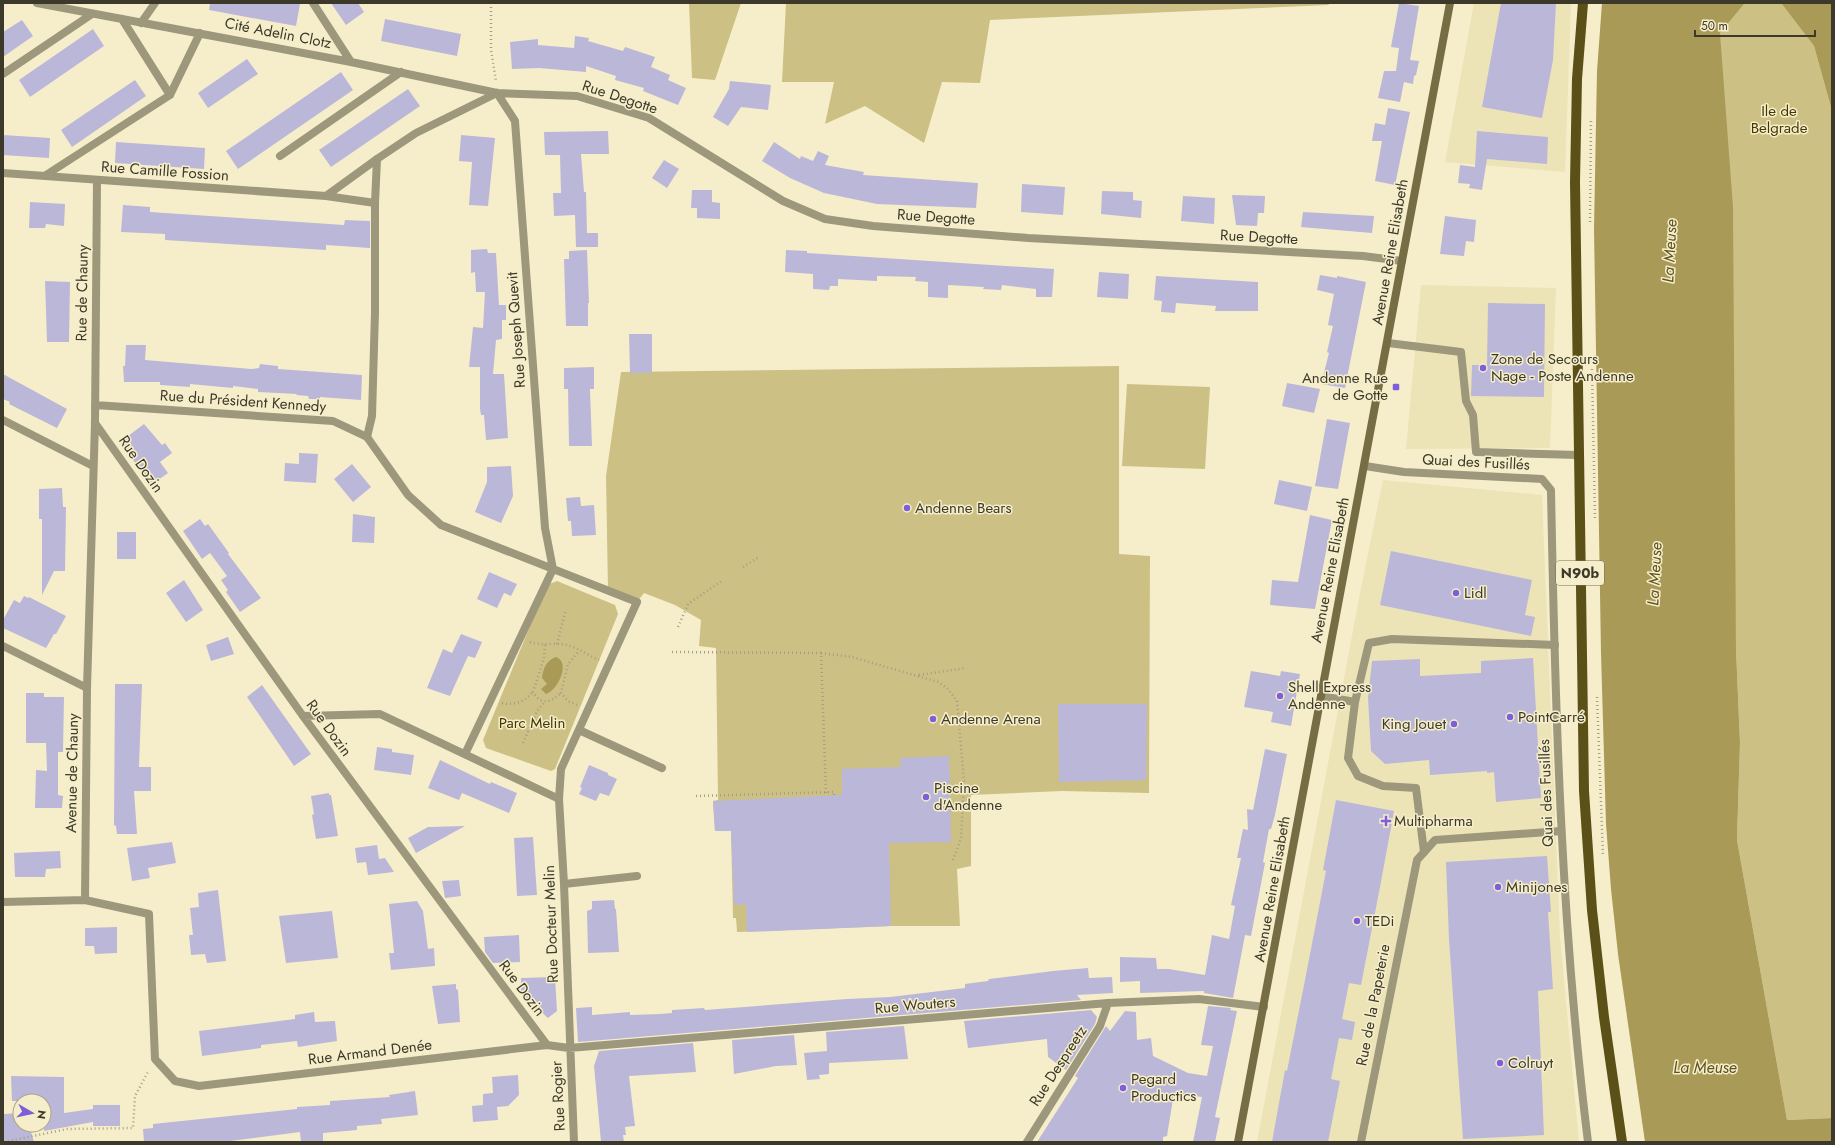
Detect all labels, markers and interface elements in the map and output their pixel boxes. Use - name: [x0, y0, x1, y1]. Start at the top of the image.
- street label: Cité Adelin Clotz: [223, 12, 333, 54]
- scale bar: [1695, 12, 1815, 38]
- text: 50 m: [1701, 17, 1728, 35]
- street label: Rue Degotte: [579, 74, 661, 120]
- park label: Ile de Belgrade: [1751, 100, 1808, 139]
- street label: Rue Camille Fossion: [100, 156, 230, 186]
- street label: Avenue Reine Elisabeth: [1366, 177, 1414, 327]
- street label: Rue Degotte: [896, 203, 976, 231]
- water label: La Meuse: [1656, 219, 1683, 283]
- street label: Rue Degotte: [1219, 224, 1299, 250]
- street label: Rue de Chauny: [70, 244, 94, 342]
- street label: Rue Joseph Quevit: [501, 271, 531, 389]
- place label: Zone de Secours Nage - Poste Andenne: [1491, 348, 1634, 387]
- marker: Zone de Secours Nage - Poste Andenne: [1478, 363, 1488, 373]
- place label: Andenne Rue de Gotte: [1302, 367, 1388, 406]
- marker: Andenne Rue de Gotte: [1391, 382, 1401, 392]
- street label: Rue du Président Kennedy: [159, 384, 327, 418]
- street label: Rue Dozin: [113, 431, 169, 497]
- street label: Quai des Fusillés: [1422, 448, 1530, 476]
- street label: Avenue Reine Elisabeth: [1305, 495, 1355, 645]
- place label: Andenne Bears: [915, 497, 1012, 519]
- marker: Andenne Bears: [902, 503, 912, 513]
- water label: La Meuse: [1641, 542, 1668, 606]
- road number: N90b: [1556, 561, 1604, 585]
- place label: Lidl: [1464, 582, 1487, 604]
- marker: Lidl: [1451, 588, 1461, 598]
- place label: Shell Express Andenne: [1288, 676, 1371, 715]
- marker: Shell Express Andenne: [1275, 691, 1285, 701]
- street label: Rue Dozin: [301, 695, 357, 761]
- place label: PointCarré: [1518, 706, 1585, 728]
- place label: Andenne Arena: [941, 708, 1041, 730]
- park label: Parc Melin: [499, 712, 565, 734]
- marker: PointCarré: [1505, 712, 1515, 722]
- street label: Avenue de Chauny: [60, 713, 84, 833]
- place label: King Jouet: [1382, 713, 1446, 735]
- marker: Andenne Arena: [928, 714, 938, 724]
- marker: King Jouet: [1449, 719, 1459, 729]
- street label: Quai des Fusillés: [1533, 739, 1559, 847]
- place label: Piscine d'Andenne: [934, 777, 1002, 816]
- marker: Piscine d'Andenne: [921, 792, 931, 802]
- place label: Multipharma: [1394, 810, 1473, 832]
- street label: Avenue Reine Elisabeth: [1248, 814, 1296, 964]
- marker: Multipharma: [1381, 816, 1391, 826]
- street label: Rue Docteur Melin: [538, 865, 564, 983]
- place label: Minijones: [1506, 876, 1567, 898]
- marker: Minijones: [1493, 882, 1503, 892]
- place label: TEDi: [1365, 910, 1394, 932]
- marker: TEDi: [1352, 916, 1362, 926]
- street label: Rue de la Papeterie: [1350, 942, 1396, 1068]
- street label: Rue Dozin: [494, 955, 550, 1021]
- street label: Rue Wouters: [874, 991, 956, 1019]
- street label: Rue Despreetz: [1024, 1021, 1092, 1111]
- street label: Rue Armand Denée: [307, 1033, 433, 1071]
- place label: Colruyt: [1508, 1052, 1554, 1074]
- water label: La Meuse: [1673, 1056, 1737, 1079]
- marker: Colruyt: [1495, 1058, 1505, 1068]
- street label: Rue Rogier: [545, 1059, 571, 1132]
- place label: Pegard Productics: [1131, 1068, 1196, 1107]
- marker: Pegard Productics: [1118, 1083, 1128, 1093]
- north arrow: [12, 1093, 52, 1133]
- text: N: [33, 1109, 50, 1120]

